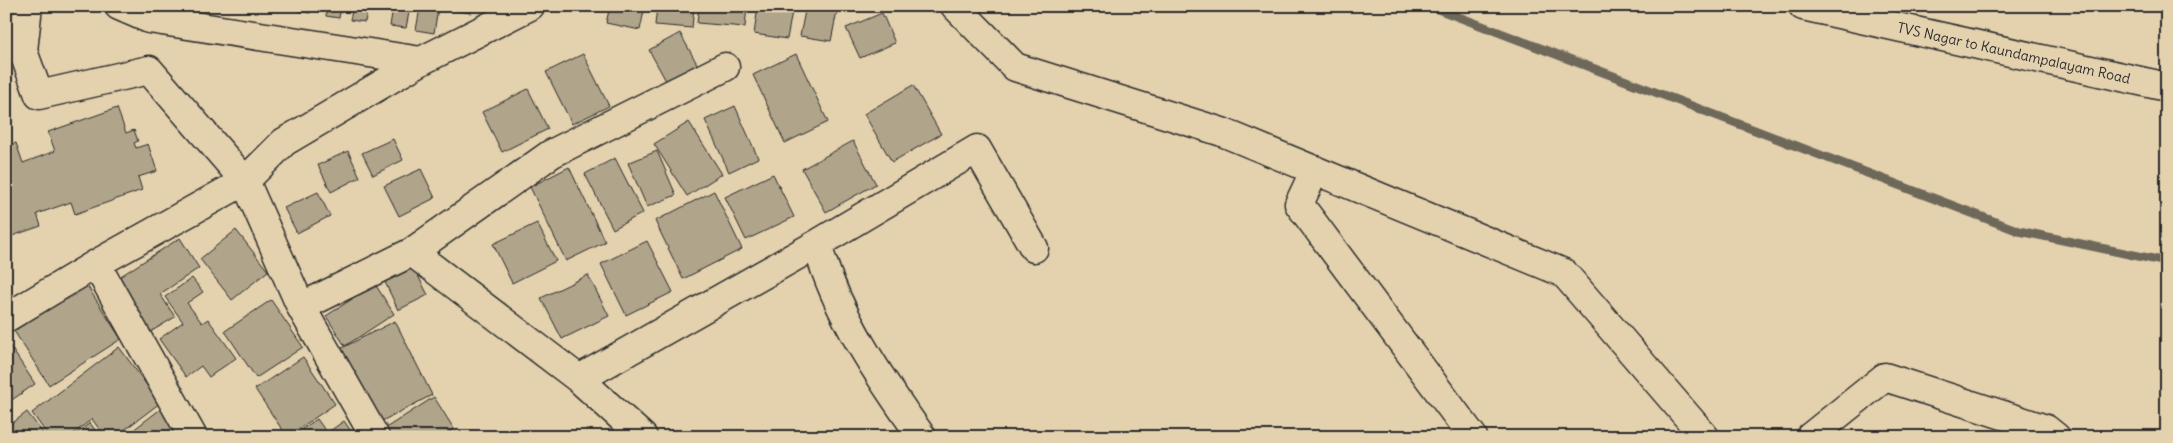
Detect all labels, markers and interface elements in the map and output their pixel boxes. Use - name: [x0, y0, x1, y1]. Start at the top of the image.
- street label: TVS Nagar to Kaundampalayam Road: [1896, 18, 2132, 88]

